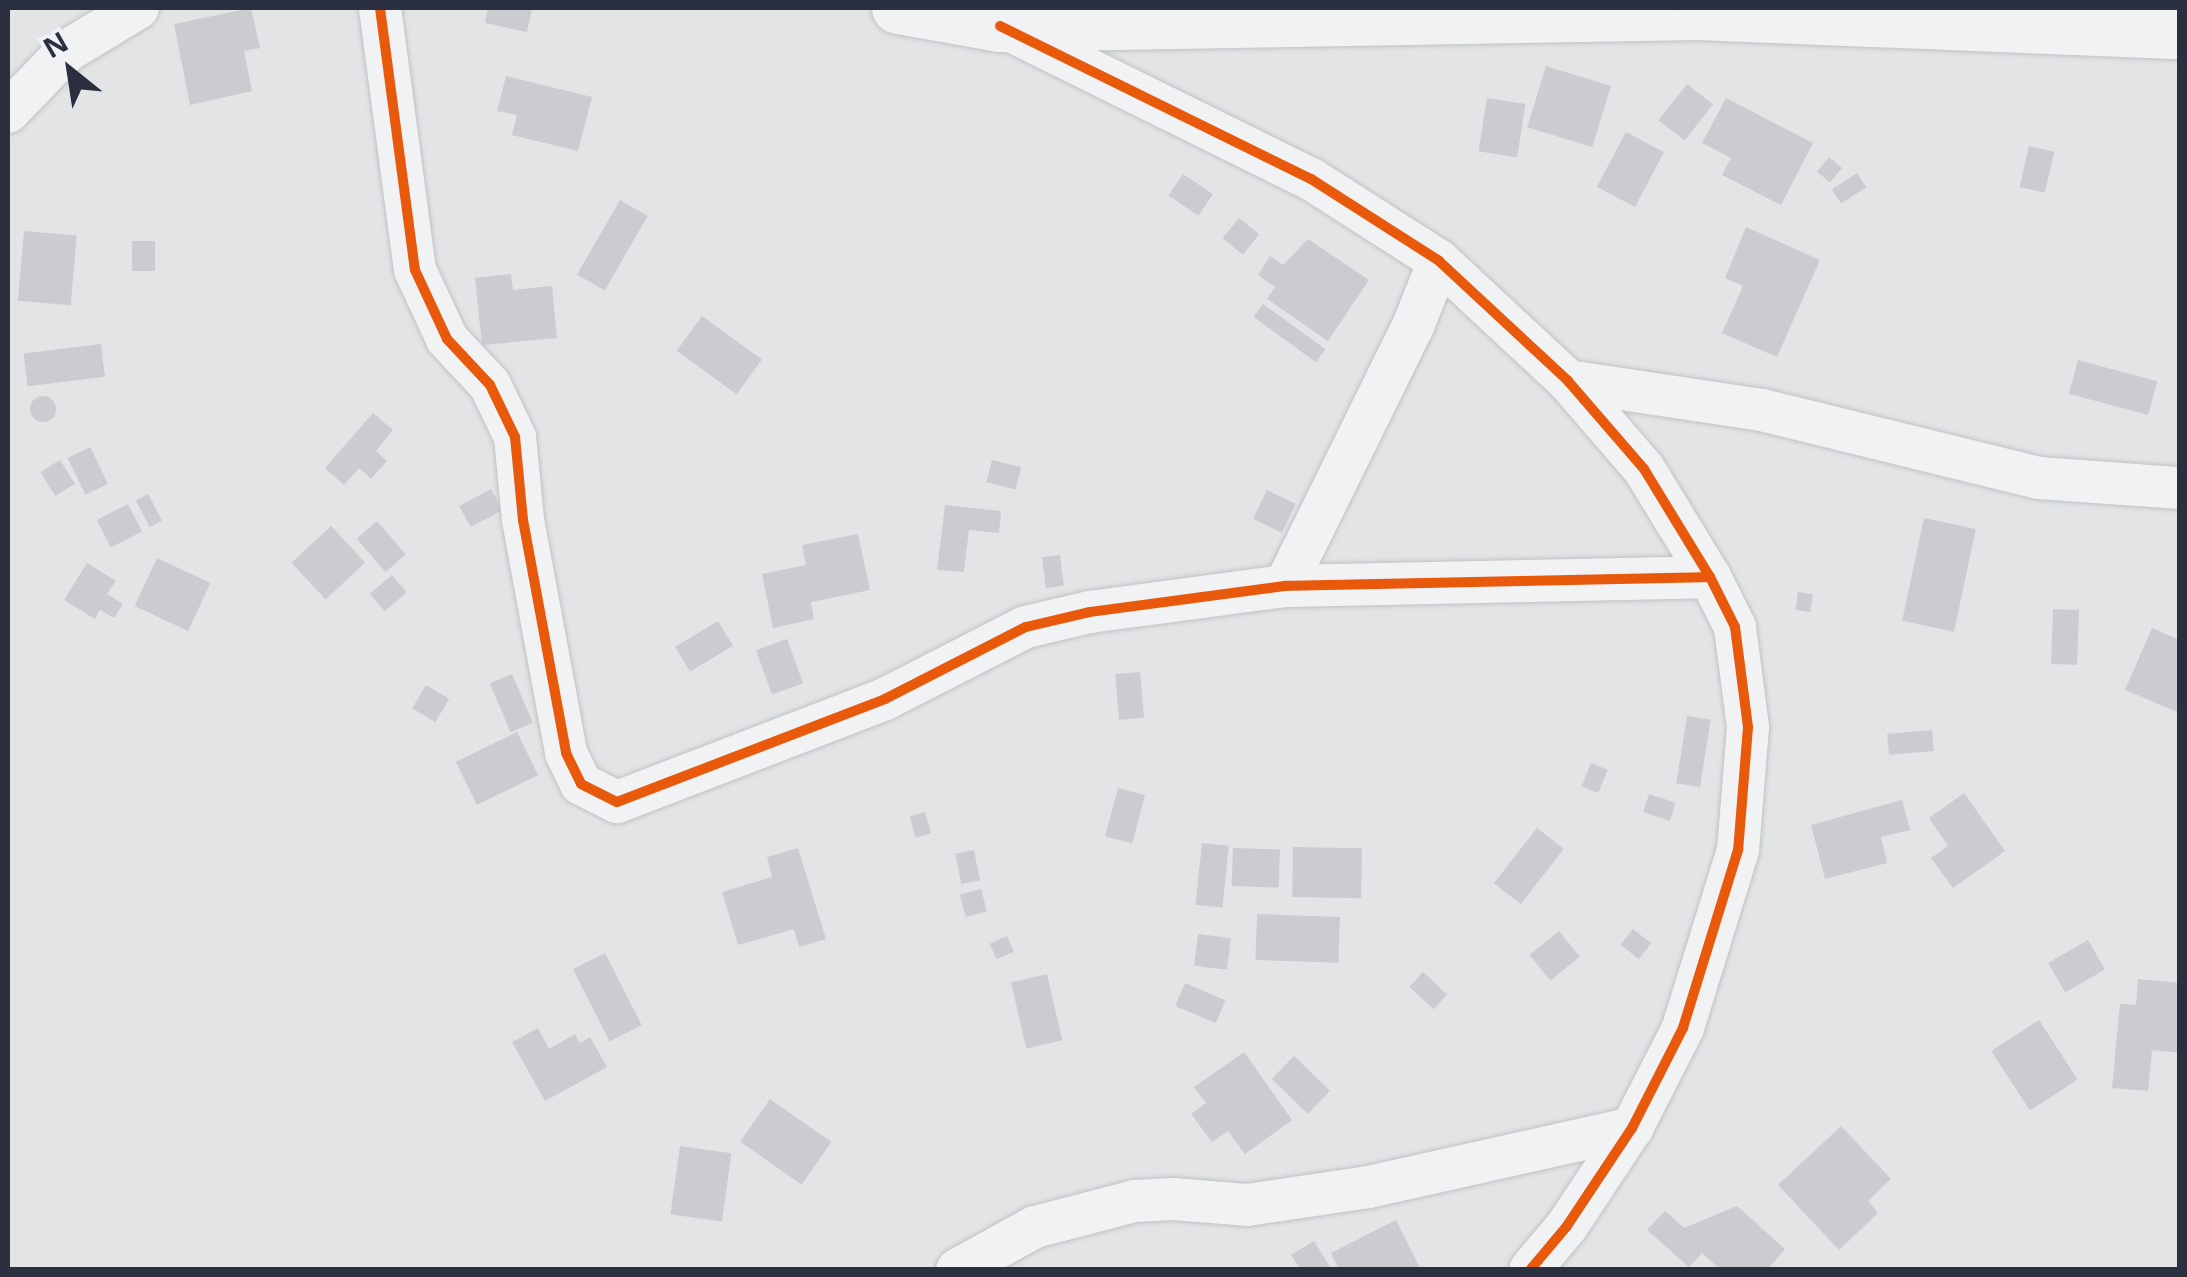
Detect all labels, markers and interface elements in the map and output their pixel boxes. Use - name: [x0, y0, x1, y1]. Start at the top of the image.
- north arrow: [20, 20, 120, 120]
- text: N: [36, 22, 74, 66]

